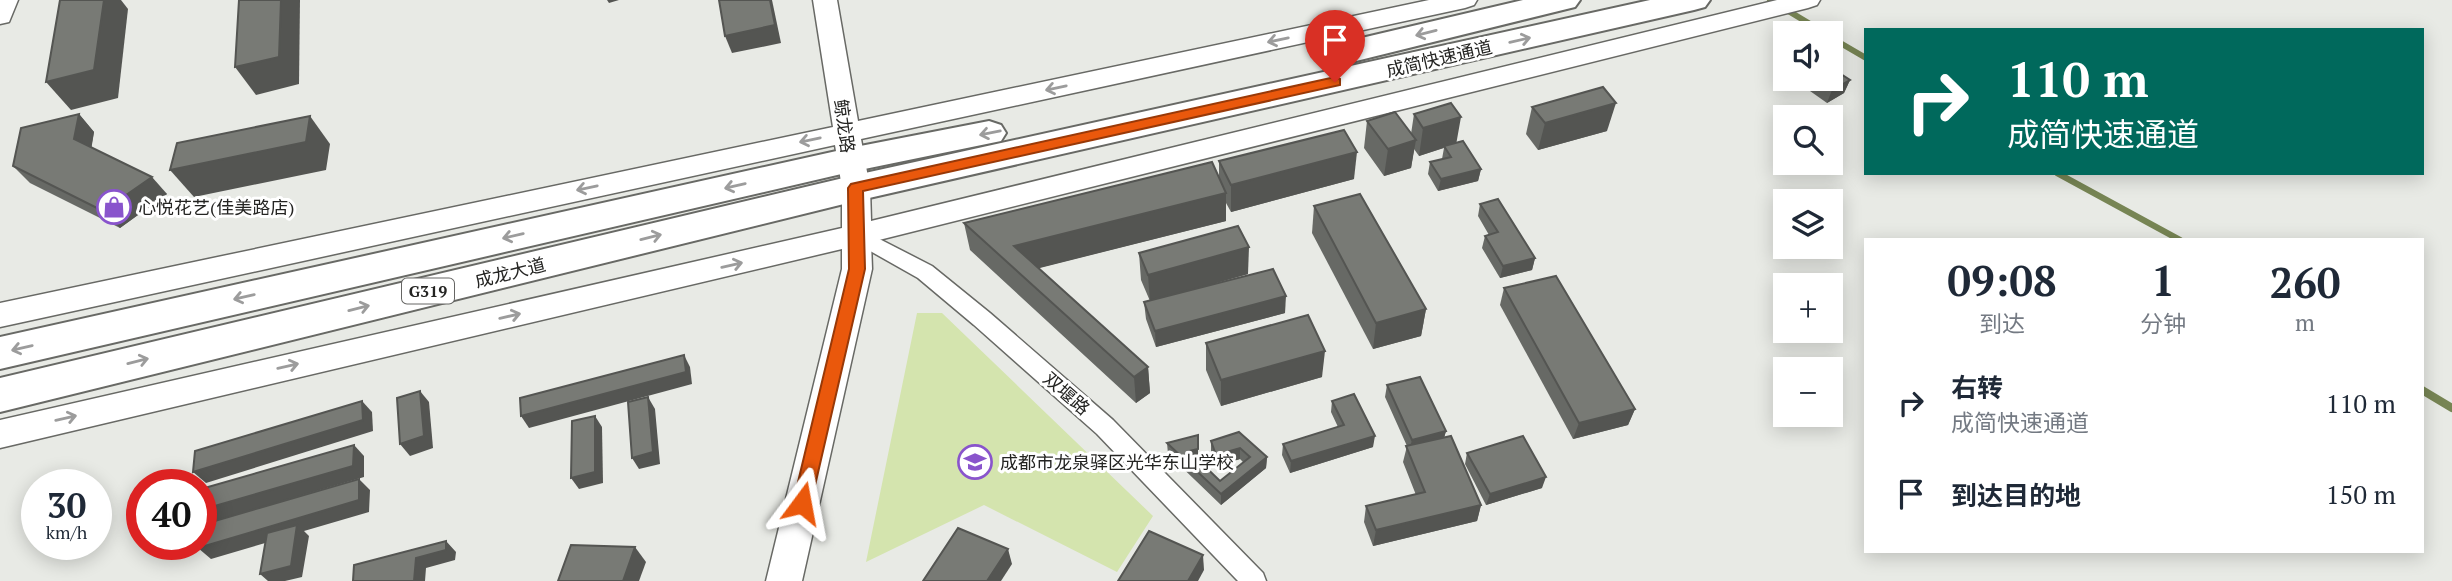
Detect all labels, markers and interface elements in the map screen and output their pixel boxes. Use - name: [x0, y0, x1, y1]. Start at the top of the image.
- pin: [1305, 10, 1365, 82]
- icon: arrive: [1316, 21, 1354, 59]
- map controls: [1773, 21, 1843, 427]
- button: sound: [1773, 21, 1843, 91]
- one-way arrow: [1415, 27, 1438, 40]
- one-way arrow: [1508, 32, 1531, 46]
- one-way arrow: [1267, 34, 1290, 47]
- street label: 成简快速通道: [1384, 34, 1494, 82]
- text: 110 m: [2007, 46, 2149, 111]
- icon: right: [1892, 56, 1983, 147]
- one-way arrow: [1045, 81, 1068, 95]
- street label: 鲸龙路: [829, 98, 861, 154]
- button: search: [1773, 105, 1843, 175]
- text: 成简快速通道: [2007, 113, 2199, 155]
- one-way arrow: [979, 126, 1002, 140]
- one-way arrow: [799, 134, 822, 148]
- one-way arrow: [724, 179, 747, 193]
- one-way arrow: [576, 182, 599, 196]
- shop icon: 心悦花艺(佳美路店): [95, 188, 133, 226]
- button: layers: [1773, 189, 1843, 259]
- place label: 心悦花艺(佳美路店): [138, 195, 294, 219]
- one-way arrow: [502, 230, 525, 243]
- one-way arrow: [640, 230, 662, 243]
- street label: 成龙大道: [472, 252, 548, 292]
- text: 09:08: [1947, 252, 2057, 308]
- text: 1: [2151, 252, 2175, 308]
- text: 260: [2269, 254, 2341, 310]
- one-way arrow: [720, 258, 742, 271]
- button: +: [1773, 273, 1843, 343]
- road number: G319: [402, 278, 454, 304]
- one-way arrow: [233, 291, 256, 305]
- one-way arrow: [347, 301, 370, 314]
- text: m: [2295, 307, 2315, 338]
- one-way arrow: [498, 308, 521, 322]
- text: 到达: [1979, 308, 2025, 339]
- text: 分钟: [2140, 308, 2186, 339]
- one-way arrow: [11, 341, 34, 355]
- one-way arrow: [126, 354, 149, 368]
- button: −: [1773, 357, 1843, 427]
- one-way arrow: [276, 359, 299, 373]
- street label: 双堰路: [1039, 366, 1095, 420]
- text: 右转: [1951, 370, 2003, 404]
- icon: right: [1892, 384, 1930, 422]
- text: 110 m: [2326, 386, 2396, 420]
- text: 成简快速通道: [1951, 407, 2089, 438]
- one-way arrow: [55, 411, 77, 424]
- school or university icon: 成都市龙泉驿区光华东山学校: [956, 443, 994, 481]
- place label: 成都市龙泉驿区光华东山学校: [1000, 450, 1234, 474]
- position arrow: [765, 466, 839, 540]
- speed limit sign: 40: [126, 469, 217, 560]
- icon: arrive: [1892, 475, 1930, 513]
- text: 150 m: [2326, 477, 2396, 511]
- text: 到达目的地: [1951, 478, 2081, 512]
- text: 30: [47, 482, 86, 528]
- text: km/h: [46, 520, 87, 544]

